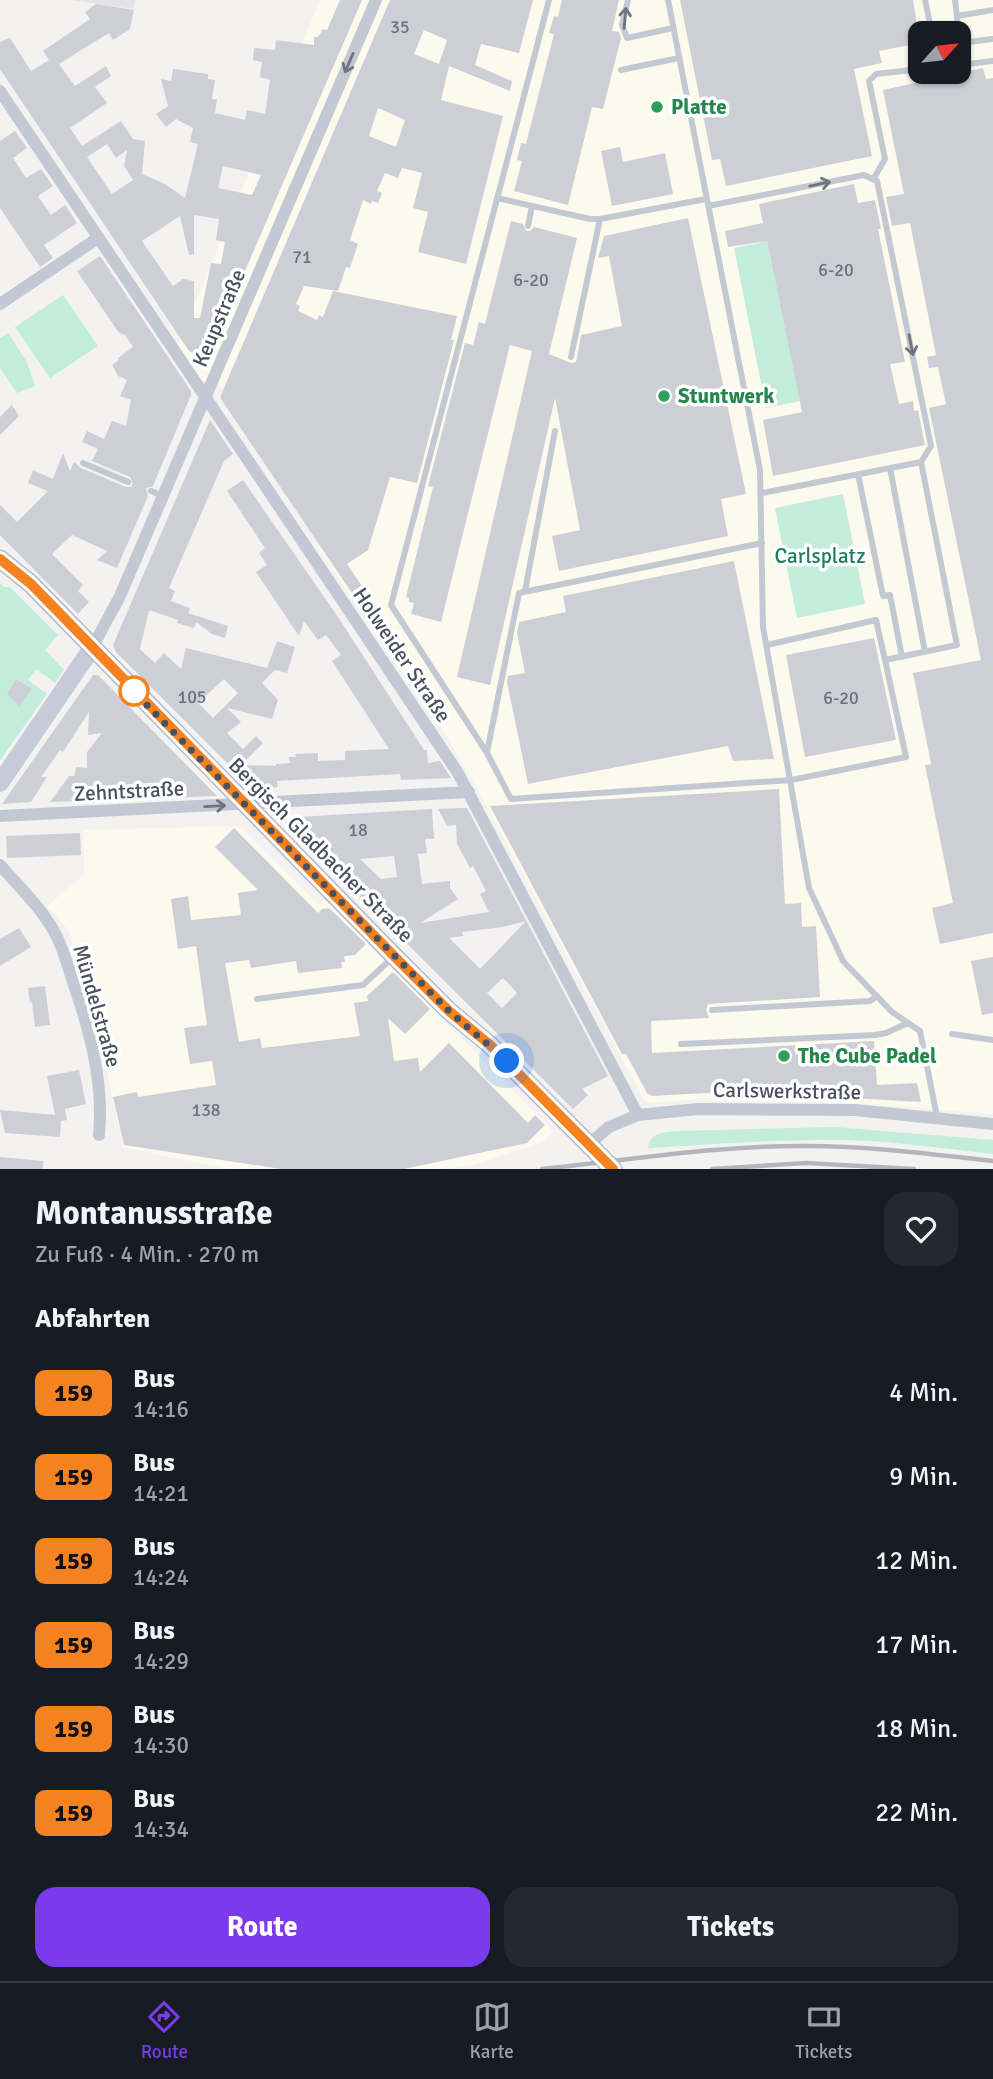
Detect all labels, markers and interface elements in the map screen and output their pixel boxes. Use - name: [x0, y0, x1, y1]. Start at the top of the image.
- one-way arrow: [619, 8, 632, 30]
- house number: 35: [390, 16, 410, 38]
- north arrow: [908, 21, 971, 84]
- map controls: [908, 21, 971, 84]
- one-way arrow: [342, 51, 355, 73]
- place label: Platte: [671, 94, 727, 120]
- marker: Platte: [649, 99, 665, 115]
- one-way arrow: [808, 177, 831, 191]
- house number: 71: [292, 246, 312, 268]
- house number: 6-20: [818, 259, 854, 281]
- street label: Keupstraße: [187, 265, 251, 371]
- house number: 6-20: [513, 269, 549, 291]
- one-way arrow: [905, 333, 918, 356]
- place label: Stuntwerk: [678, 383, 774, 409]
- marker: Stuntwerk: [656, 388, 672, 404]
- park label: Carlsplatz: [774, 543, 866, 569]
- street label: Holweider Straße: [347, 583, 457, 727]
- unlabelled marker: [119, 676, 149, 706]
- house number: 105: [177, 686, 207, 708]
- house number: 6-20: [823, 687, 859, 709]
- street label: Bergisch Gladbacher Straße: [223, 752, 419, 948]
- street label: Zehntstraße: [73, 775, 185, 807]
- one-way arrow: [203, 800, 226, 813]
- house number: 18: [348, 819, 368, 841]
- street label: Mündelstraße: [67, 942, 127, 1070]
- your location: [489, 1043, 524, 1078]
- place label: The Cube Padel: [798, 1043, 937, 1069]
- marker: The Cube Padel: [776, 1048, 792, 1064]
- street label: Carlswerkstraße: [713, 1077, 861, 1105]
- house number: 138: [191, 1099, 221, 1121]
- button: heart: [884, 1192, 958, 1266]
- text: Montanusstraße: [35, 1193, 273, 1234]
- text: Zu Fuß · 4 Min. · 270 m: [35, 1240, 259, 1269]
- text: Abfahrten: [35, 1303, 150, 1335]
- text: Bus: [133, 1363, 175, 1395]
- text: 4 Min.: [889, 1377, 958, 1409]
- text: 159: [54, 1378, 93, 1408]
- text: 14:16: [133, 1395, 189, 1424]
- text: Bus: [133, 1447, 175, 1479]
- text: 9 Min.: [889, 1461, 958, 1493]
- text: 159: [54, 1462, 93, 1492]
- text: 14:21: [133, 1479, 189, 1508]
- text: Bus: [133, 1531, 175, 1563]
- text: 12 Min.: [875, 1545, 958, 1577]
- text: 159: [54, 1546, 93, 1576]
- text: 14:24: [133, 1563, 189, 1592]
- text: Bus: [133, 1615, 175, 1647]
- text: 17 Min.: [875, 1629, 958, 1661]
- text: 159: [54, 1630, 93, 1660]
- text: 14:29: [133, 1647, 189, 1676]
- text: Bus: [133, 1699, 175, 1731]
- text: 18 Min.: [875, 1713, 958, 1745]
- text: 159: [54, 1714, 93, 1744]
- text: 14:30: [133, 1731, 189, 1760]
- text: Bus: [133, 1783, 175, 1815]
- text: 22 Min.: [875, 1797, 958, 1829]
- text: 159: [54, 1798, 93, 1828]
- text: 14:34: [133, 1815, 189, 1844]
- button: Route: [35, 1887, 490, 1967]
- button: Tickets: [504, 1887, 958, 1967]
- tab: Route: [141, 1998, 188, 2064]
- tab: Karte: [469, 1998, 514, 2064]
- tab: Tickets: [795, 1998, 852, 2064]

